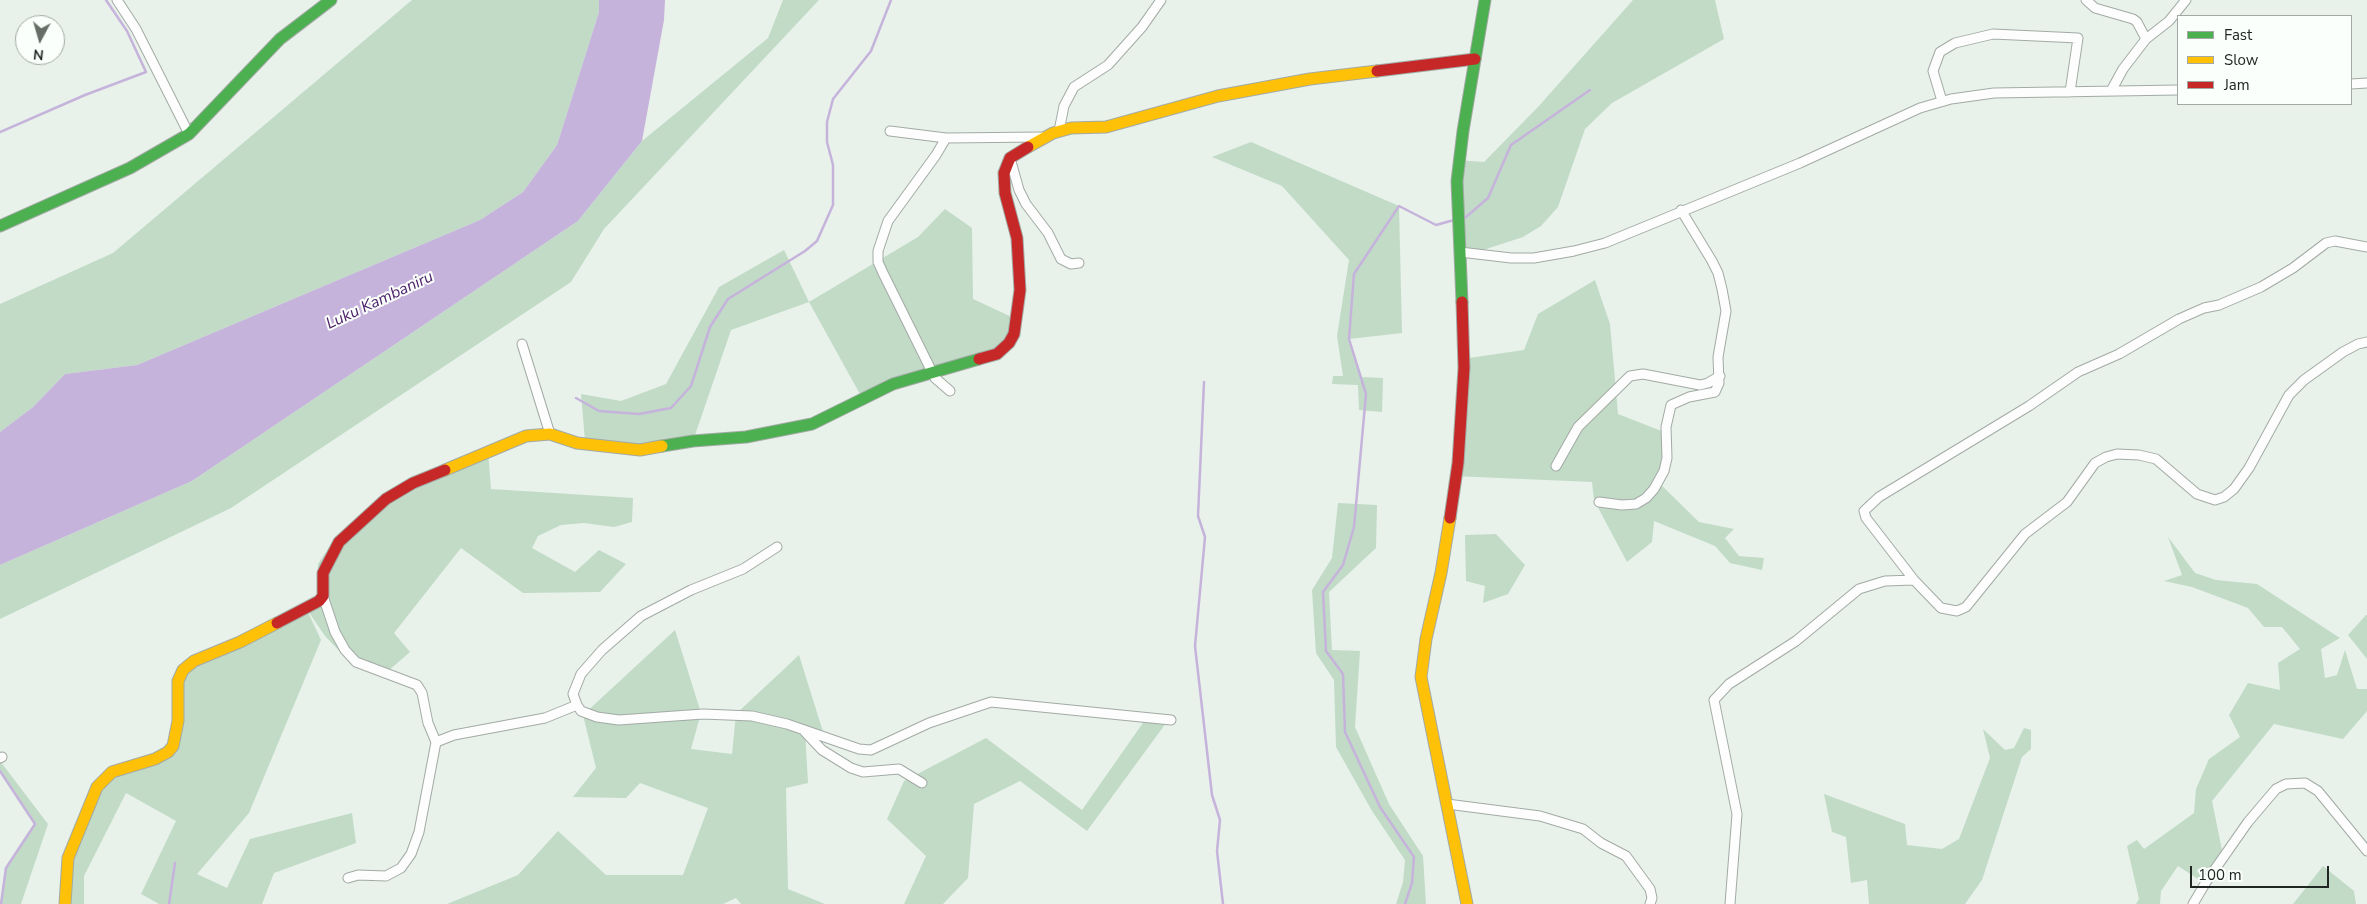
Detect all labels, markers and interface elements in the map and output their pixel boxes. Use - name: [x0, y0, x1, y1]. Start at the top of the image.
- north arrow: [15, 15, 65, 65]
- legend: [2177, 15, 2352, 105]
- text: Fast: [2224, 25, 2252, 45]
- text: N: [32, 44, 45, 64]
- text: Slow: [2224, 50, 2258, 70]
- text: Jam: [2224, 75, 2250, 95]
- water label: Luku Kambaniru: [323, 268, 437, 334]
- scale bar: [2192, 856, 2331, 888]
- text: 100 m: [2198, 865, 2242, 885]

